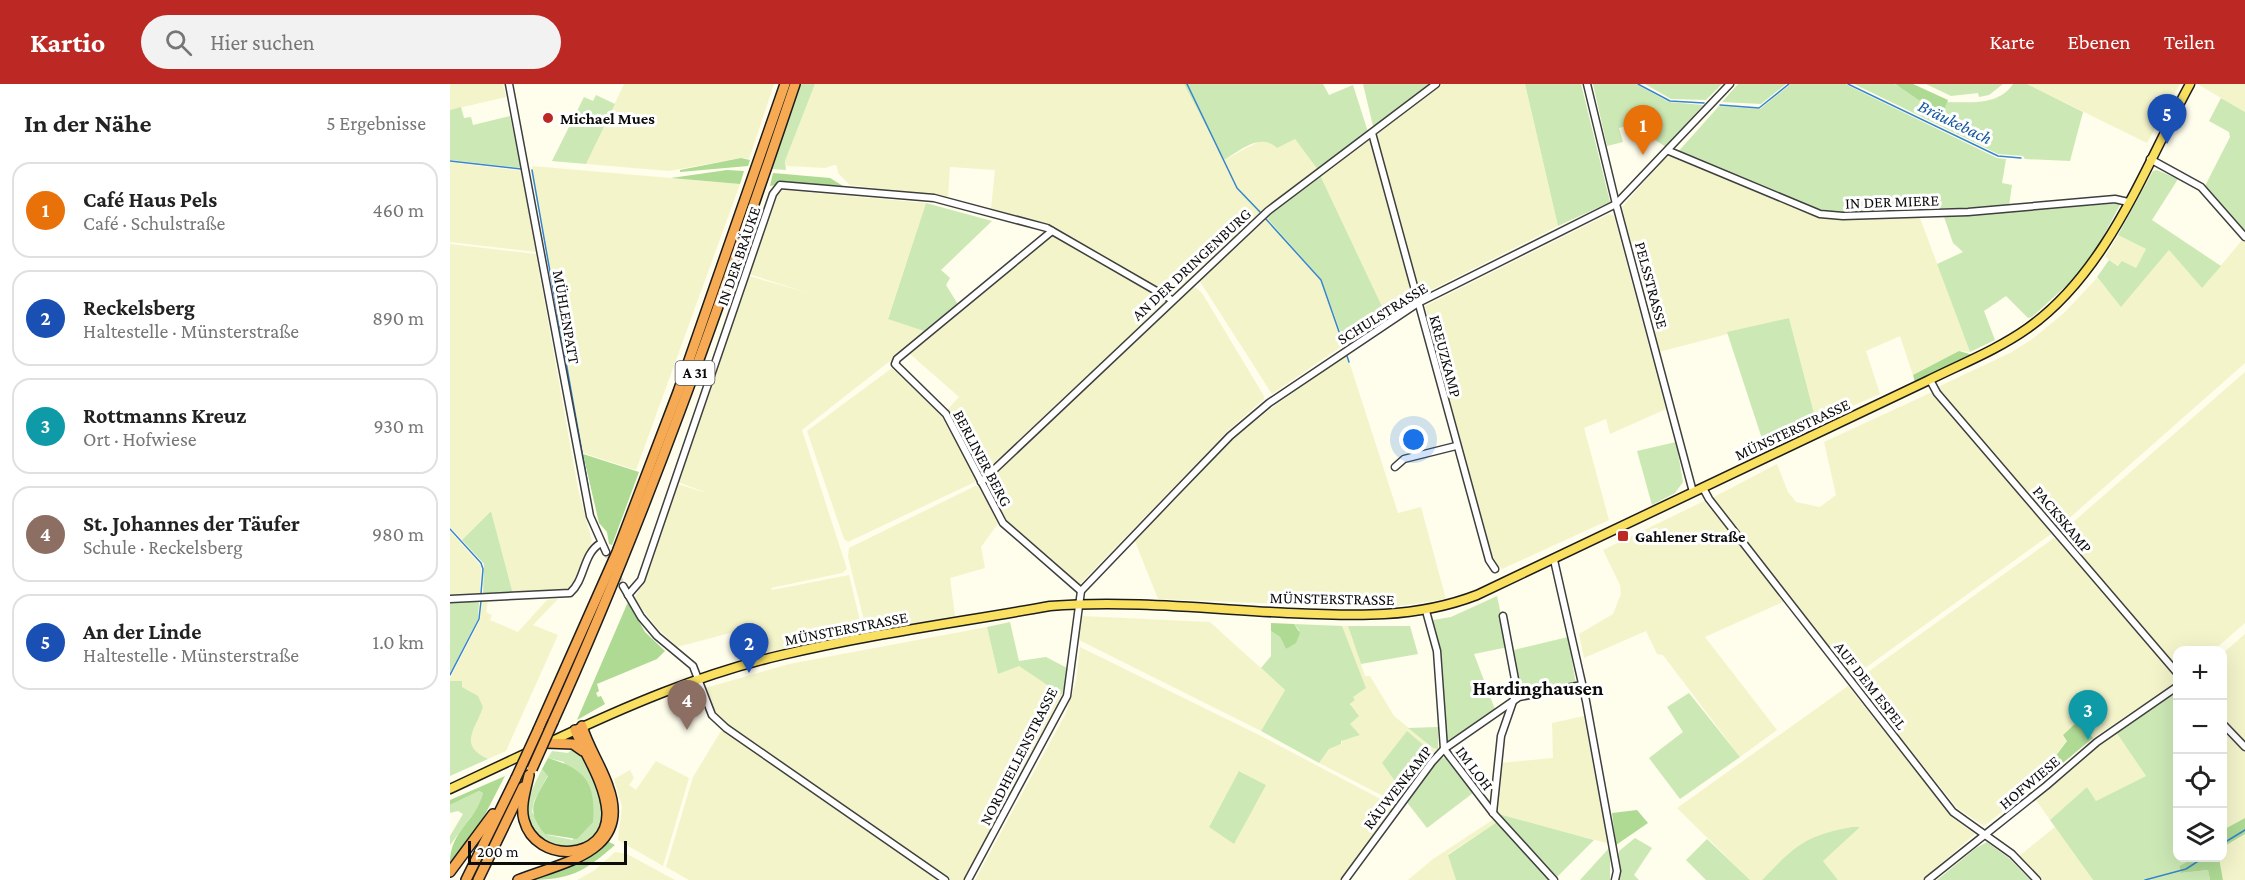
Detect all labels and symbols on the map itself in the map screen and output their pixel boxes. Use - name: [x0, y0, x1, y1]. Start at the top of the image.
- pin: 5: [2148, 94, 2186, 144]
- water label: Bräukebach: [1915, 96, 1995, 148]
- pin: 1: [1624, 106, 1662, 155]
- place label: Michael Mues: [560, 110, 655, 127]
- marker: Michael Mues: [541, 111, 555, 125]
- street label: IN DER MIERE: [1845, 191, 1940, 212]
- street label: IN DER BRÄUKE: [714, 204, 764, 308]
- street label: AN DER DRINGENBURG: [1128, 205, 1254, 324]
- street label: PELSSTRASSE: [1632, 240, 1671, 331]
- street label: MÜHLENPATT: [550, 269, 583, 366]
- street label: SCHULSTRASSE: [1334, 279, 1431, 348]
- street label: KREUZKAMP: [1426, 313, 1465, 399]
- road number: A 31: [676, 361, 714, 385]
- street label: MÜNSTERSTRASSE: [1732, 395, 1853, 464]
- street label: BERLINER BERG: [950, 407, 1015, 509]
- your location: [1399, 425, 1428, 454]
- street label: PACKSKAMP: [2030, 483, 2095, 556]
- place label: Gahlener Straße: [1635, 528, 1746, 545]
- marker: Gahlener Straße: [1616, 529, 1630, 543]
- street label: MÜNSTERSTRASSE: [1269, 589, 1395, 608]
- street label: MÜNSTERSTRASSE: [783, 608, 909, 649]
- pin: 2: [730, 624, 768, 673]
- street label: AUF DEM ESPEL: [1831, 638, 1910, 733]
- district label: Hardinghausen: [1473, 677, 1604, 699]
- pin: 4: [668, 680, 706, 730]
- street label: NORDHELLENSTRASSE: [976, 684, 1061, 828]
- pin: 3: [2068, 690, 2108, 740]
- street label: RÄUWENKAMP: [1360, 742, 1435, 832]
- street label: IM LOH: [1453, 743, 1497, 793]
- street label: HOFWIESE: [1996, 752, 2063, 813]
- scale bar: [468, 838, 627, 866]

